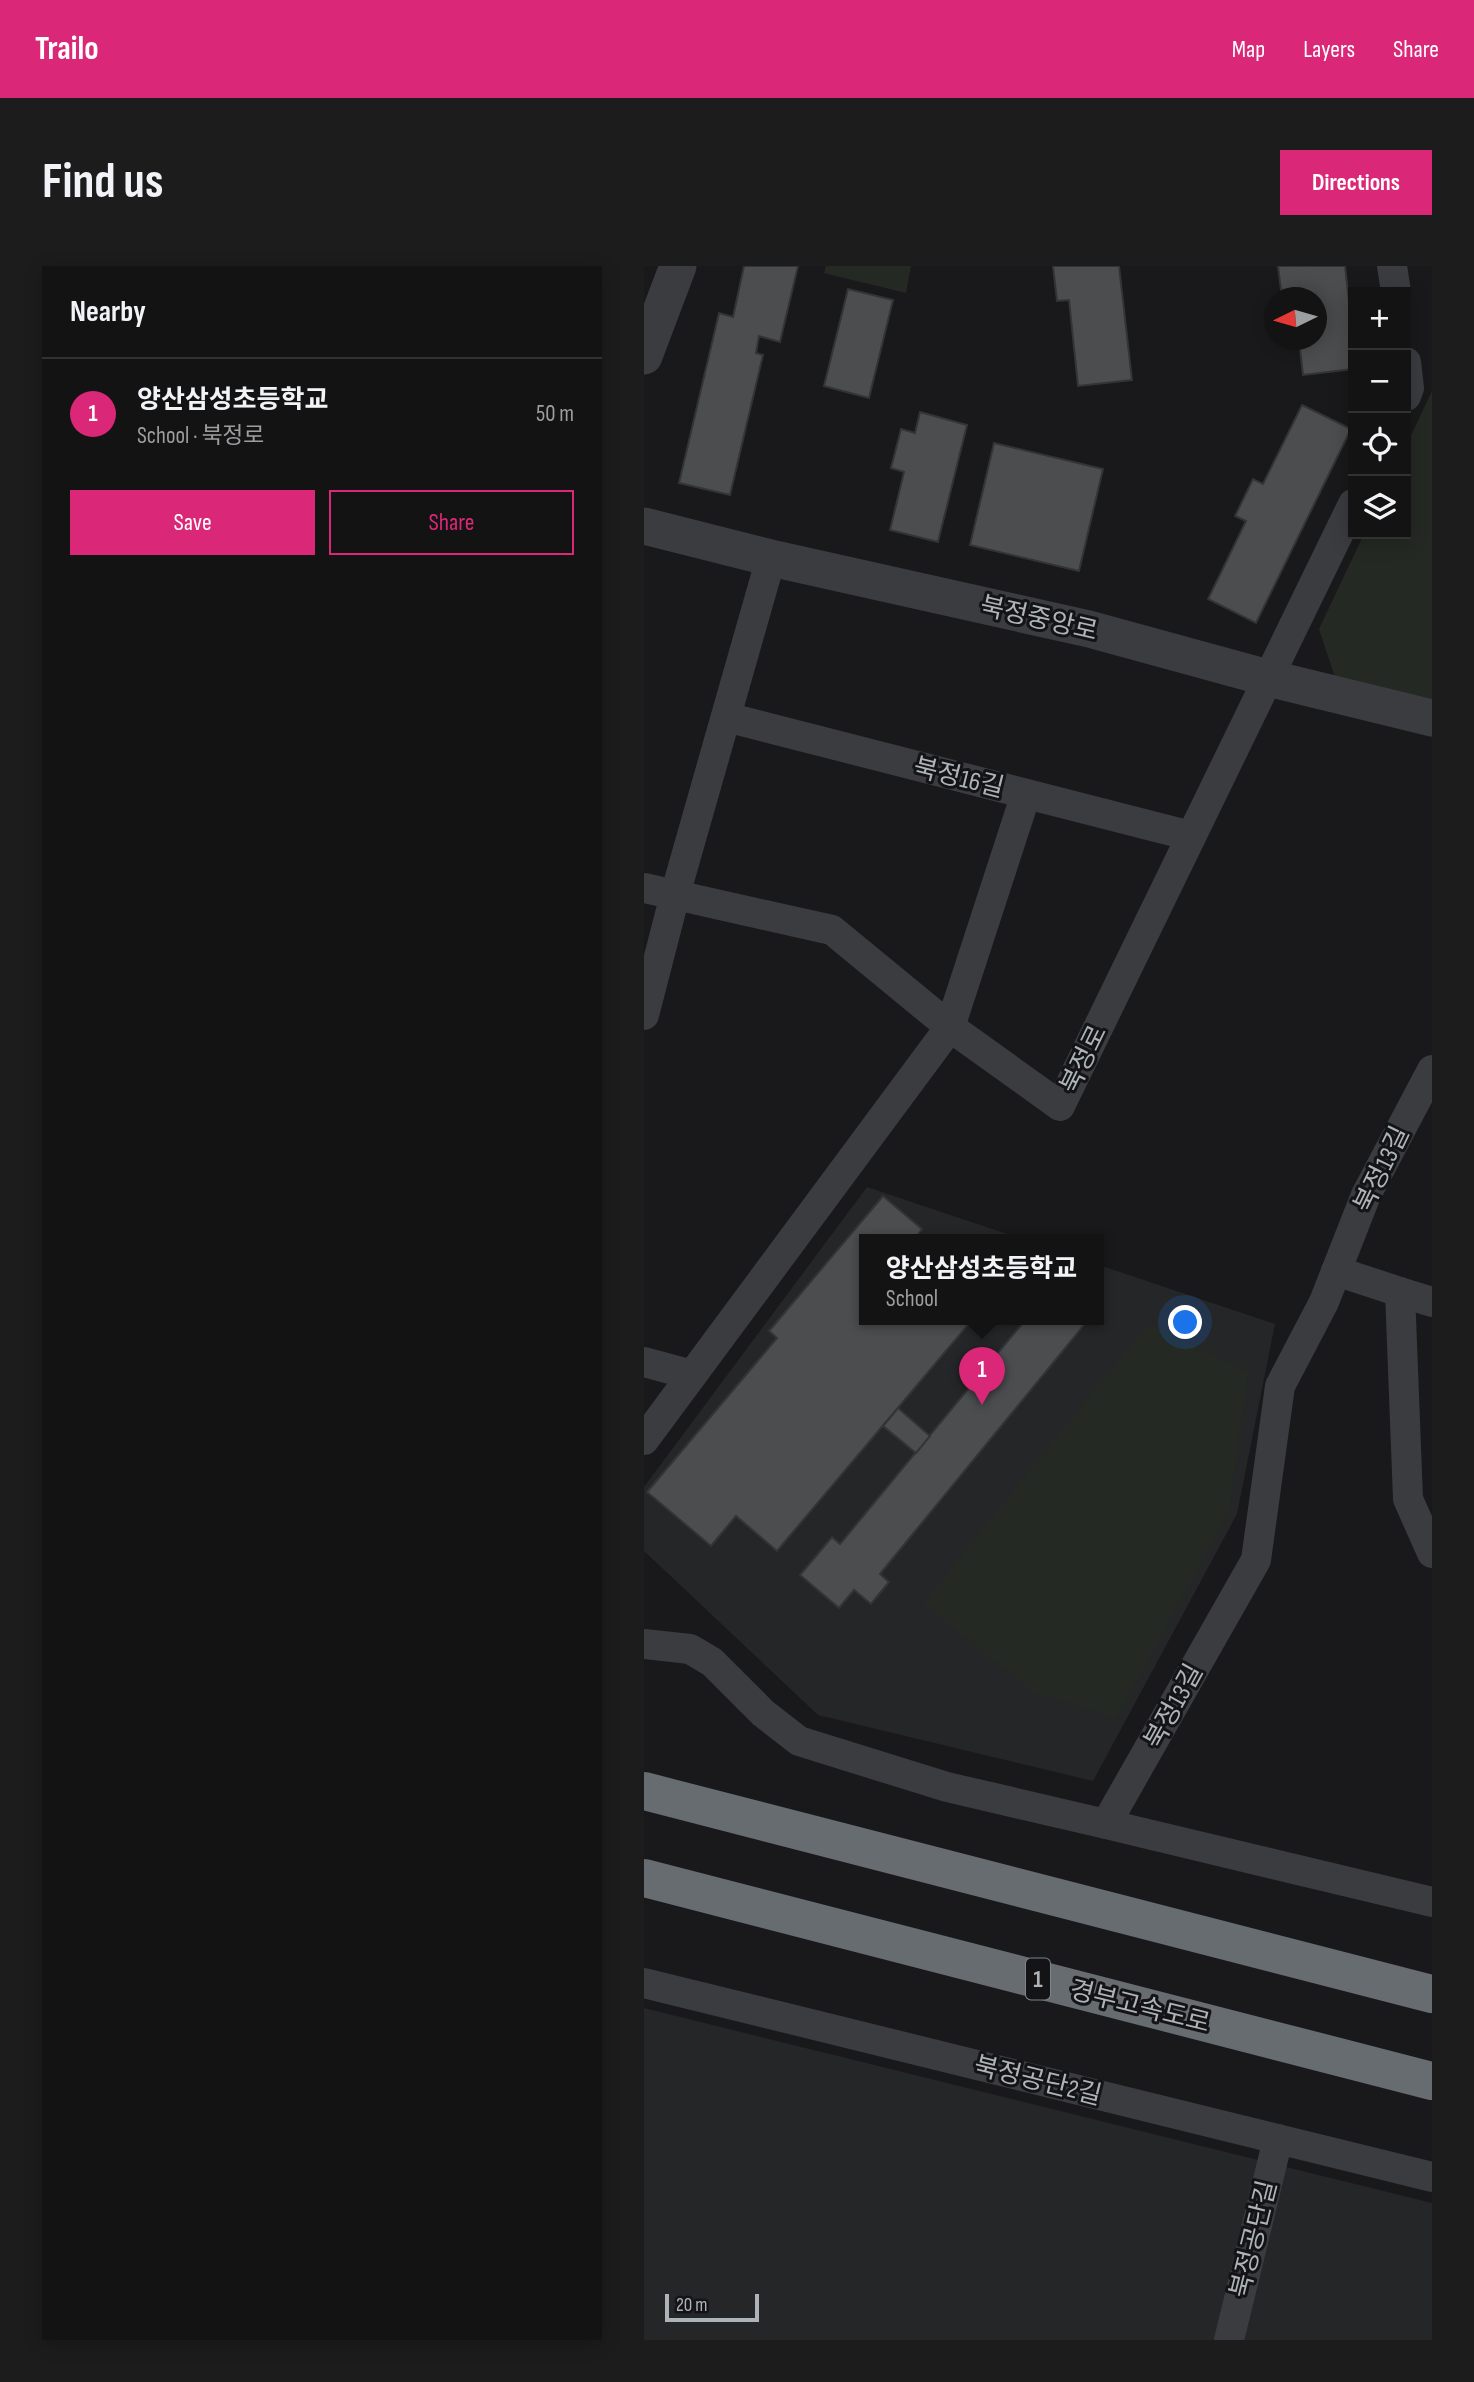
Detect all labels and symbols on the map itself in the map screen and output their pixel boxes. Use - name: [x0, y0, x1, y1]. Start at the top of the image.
- north arrow: [1264, 287, 1327, 350]
- street label: 북정중앙로: [977, 591, 1100, 648]
- street label: 북정16길: [910, 752, 1007, 805]
- street label: 북정로: [1055, 1021, 1114, 1099]
- street label: 북정13길: [1348, 1122, 1416, 1218]
- your location: [1168, 1305, 1202, 1339]
- pin: 1: [959, 1347, 1005, 1405]
- street label: 북정13길: [1139, 1659, 1210, 1754]
- road number: 1: [1026, 1959, 1050, 2000]
- street label: 경부고속도로: [1066, 1975, 1213, 2040]
- street label: 북정공단2길: [971, 2051, 1105, 2112]
- street label: 북정공단길: [1225, 2178, 1284, 2301]
- scale bar: [665, 2291, 760, 2323]

